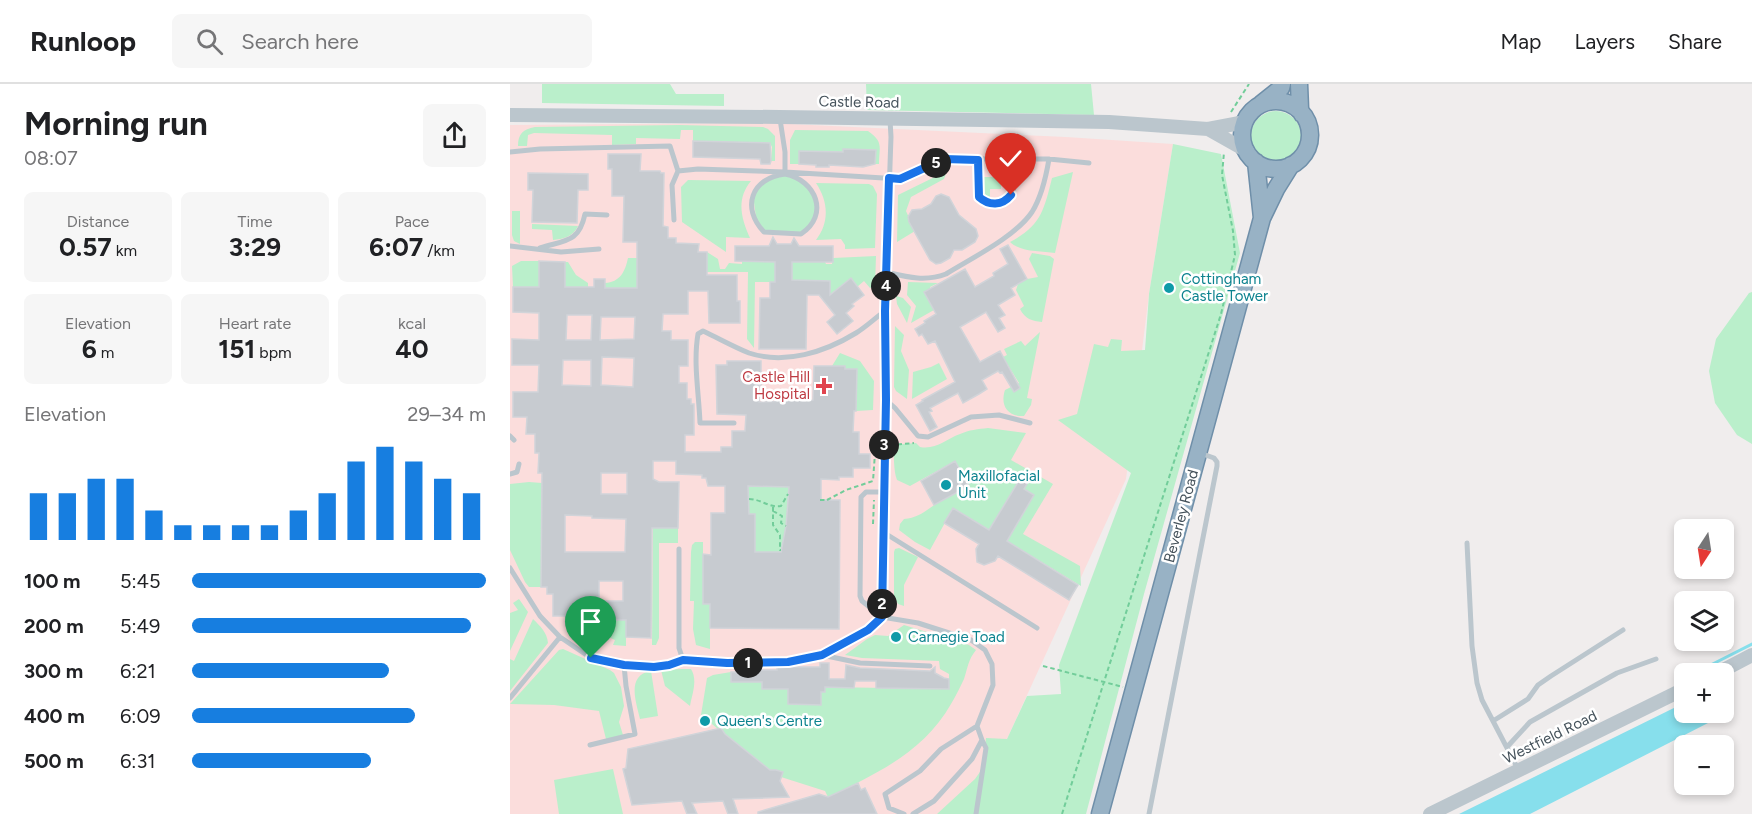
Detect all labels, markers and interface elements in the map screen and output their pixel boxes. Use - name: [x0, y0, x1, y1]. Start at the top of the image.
- search box: [172, 14, 592, 68]
- text: Runloop: [30, 24, 136, 58]
- icon: search: [193, 25, 226, 58]
- text: Search here: [241, 28, 359, 55]
- text: Map: [1501, 29, 1541, 54]
- text: Layers: [1574, 29, 1635, 54]
- text: Share: [1668, 29, 1722, 54]
- street label: Castle Road: [818, 92, 900, 112]
- text: Morning run: [24, 104, 208, 143]
- button: share: [423, 104, 486, 167]
- pin: [985, 133, 1036, 195]
- icon: check: [994, 142, 1027, 175]
- text: 08:07: [24, 146, 78, 170]
- pin: 5: [921, 148, 951, 178]
- text: 5: [931, 153, 941, 172]
- text: Distance: [67, 212, 129, 231]
- text: Time: [238, 212, 272, 231]
- text: Pace: [395, 212, 429, 231]
- text: 0.57: [59, 231, 112, 263]
- text: 3:29: [229, 231, 281, 263]
- text: 6:07: [369, 231, 423, 263]
- text: km: [112, 241, 137, 260]
- text: /km: [423, 241, 455, 260]
- place label: Cottingham Castle Tower: [1181, 270, 1268, 305]
- pin: 4: [871, 271, 901, 301]
- text: 4: [881, 276, 891, 295]
- marker: Cottingham Castle Tower: [1162, 281, 1176, 295]
- text: Elevation: [65, 314, 131, 333]
- text: Heart rate: [219, 314, 291, 333]
- text: kcal: [398, 314, 426, 333]
- text: 6: [82, 333, 97, 365]
- text: 151: [218, 333, 255, 365]
- text: 40: [395, 333, 429, 365]
- text: m: [97, 343, 114, 362]
- text: bpm: [255, 343, 292, 362]
- place label: Castle Hill Hospital: [742, 368, 810, 403]
- marker: Castle Hill Hospital: [815, 377, 833, 395]
- text: Elevation: [24, 402, 106, 426]
- text: 29–34 m: [407, 402, 486, 426]
- pin: 3: [869, 430, 899, 460]
- text: 3: [880, 435, 888, 454]
- place label: Maxillofacial Unit: [958, 467, 1040, 502]
- street label: Beverley Road: [1160, 468, 1202, 564]
- marker: Maxillofacial Unit: [939, 478, 953, 492]
- north arrow: [1674, 519, 1734, 579]
- map controls: [1674, 519, 1734, 795]
- text: 100 m: [24, 569, 81, 593]
- text: 5:45: [120, 569, 160, 593]
- pin: 2: [867, 589, 897, 619]
- button: layers: [1674, 591, 1734, 651]
- text: 2: [877, 594, 887, 613]
- pin: [565, 596, 616, 658]
- icon: arrive: [574, 605, 607, 638]
- text: 200 m: [24, 614, 84, 638]
- text: 5:49: [120, 614, 160, 638]
- place label: Carnegie Toad: [908, 628, 1005, 646]
- marker: Carnegie Toad: [889, 630, 903, 644]
- pin: 1: [733, 648, 763, 678]
- text: 1: [745, 653, 751, 672]
- text: 300 m: [24, 659, 83, 683]
- text: 6:21: [120, 659, 156, 683]
- button: +: [1674, 663, 1734, 723]
- text: 400 m: [24, 704, 85, 728]
- text: 6:09: [120, 704, 161, 728]
- street label: Westfield Road: [1500, 707, 1600, 767]
- place label: Queen's Centre: [717, 712, 822, 730]
- marker: Queen's Centre: [698, 714, 712, 728]
- button: −: [1674, 735, 1734, 795]
- text: 500 m: [24, 749, 84, 773]
- text: 6:31: [120, 749, 156, 773]

